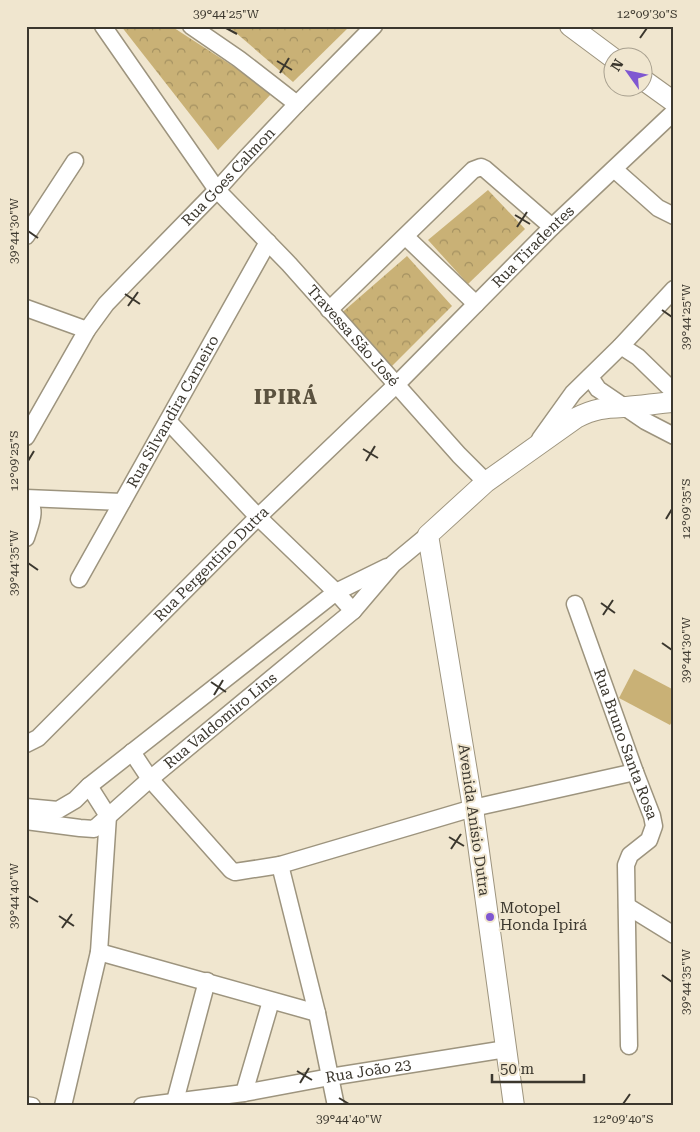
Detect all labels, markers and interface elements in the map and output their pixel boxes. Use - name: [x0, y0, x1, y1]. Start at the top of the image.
- text: 39°44'25"W: [193, 7, 260, 21]
- text: 12°09'30"S: [617, 7, 677, 21]
- north arrow: [602, 48, 652, 98]
- text: N: [607, 56, 627, 74]
- street label: Rua Goes Calmon: [178, 124, 279, 230]
- text: 39°44'30"W: [7, 197, 21, 264]
- street label: Rua Tiradentes: [488, 202, 578, 291]
- street label: Travessa São José: [303, 281, 403, 390]
- text: 39°44'25"W: [679, 283, 693, 350]
- street label: Rua Silvandira Carneiro: [123, 332, 223, 491]
- district label: IPIRÁ: [254, 384, 318, 409]
- text: 12°09'25"S: [7, 431, 21, 491]
- text: 12°09'35"S: [679, 479, 693, 539]
- street label: Rua Pergentino Dutra: [150, 503, 272, 625]
- text: 39°44'35"W: [7, 529, 21, 596]
- text: 39°44'30"W: [679, 616, 693, 683]
- street label: Rua Bruno Santa Rosa: [590, 666, 661, 822]
- street label: Rua Valdomiro Lins: [160, 669, 281, 773]
- street label: Avenida Anísio Dutra: [454, 743, 494, 897]
- text: 39°44'40"W: [7, 862, 21, 929]
- place label: Motopel Honda Ipirá: [500, 899, 587, 934]
- marker: Motopel Honda Ipirá: [484, 911, 496, 923]
- text: 39°44'35"W: [679, 948, 693, 1015]
- scale bar: [492, 1052, 585, 1084]
- street label: Rua João 23: [324, 1055, 412, 1087]
- text: 50 m: [500, 1060, 535, 1078]
- text: 39°44'40"W: [316, 1112, 383, 1126]
- text: 12°09'40"S: [593, 1112, 653, 1126]

